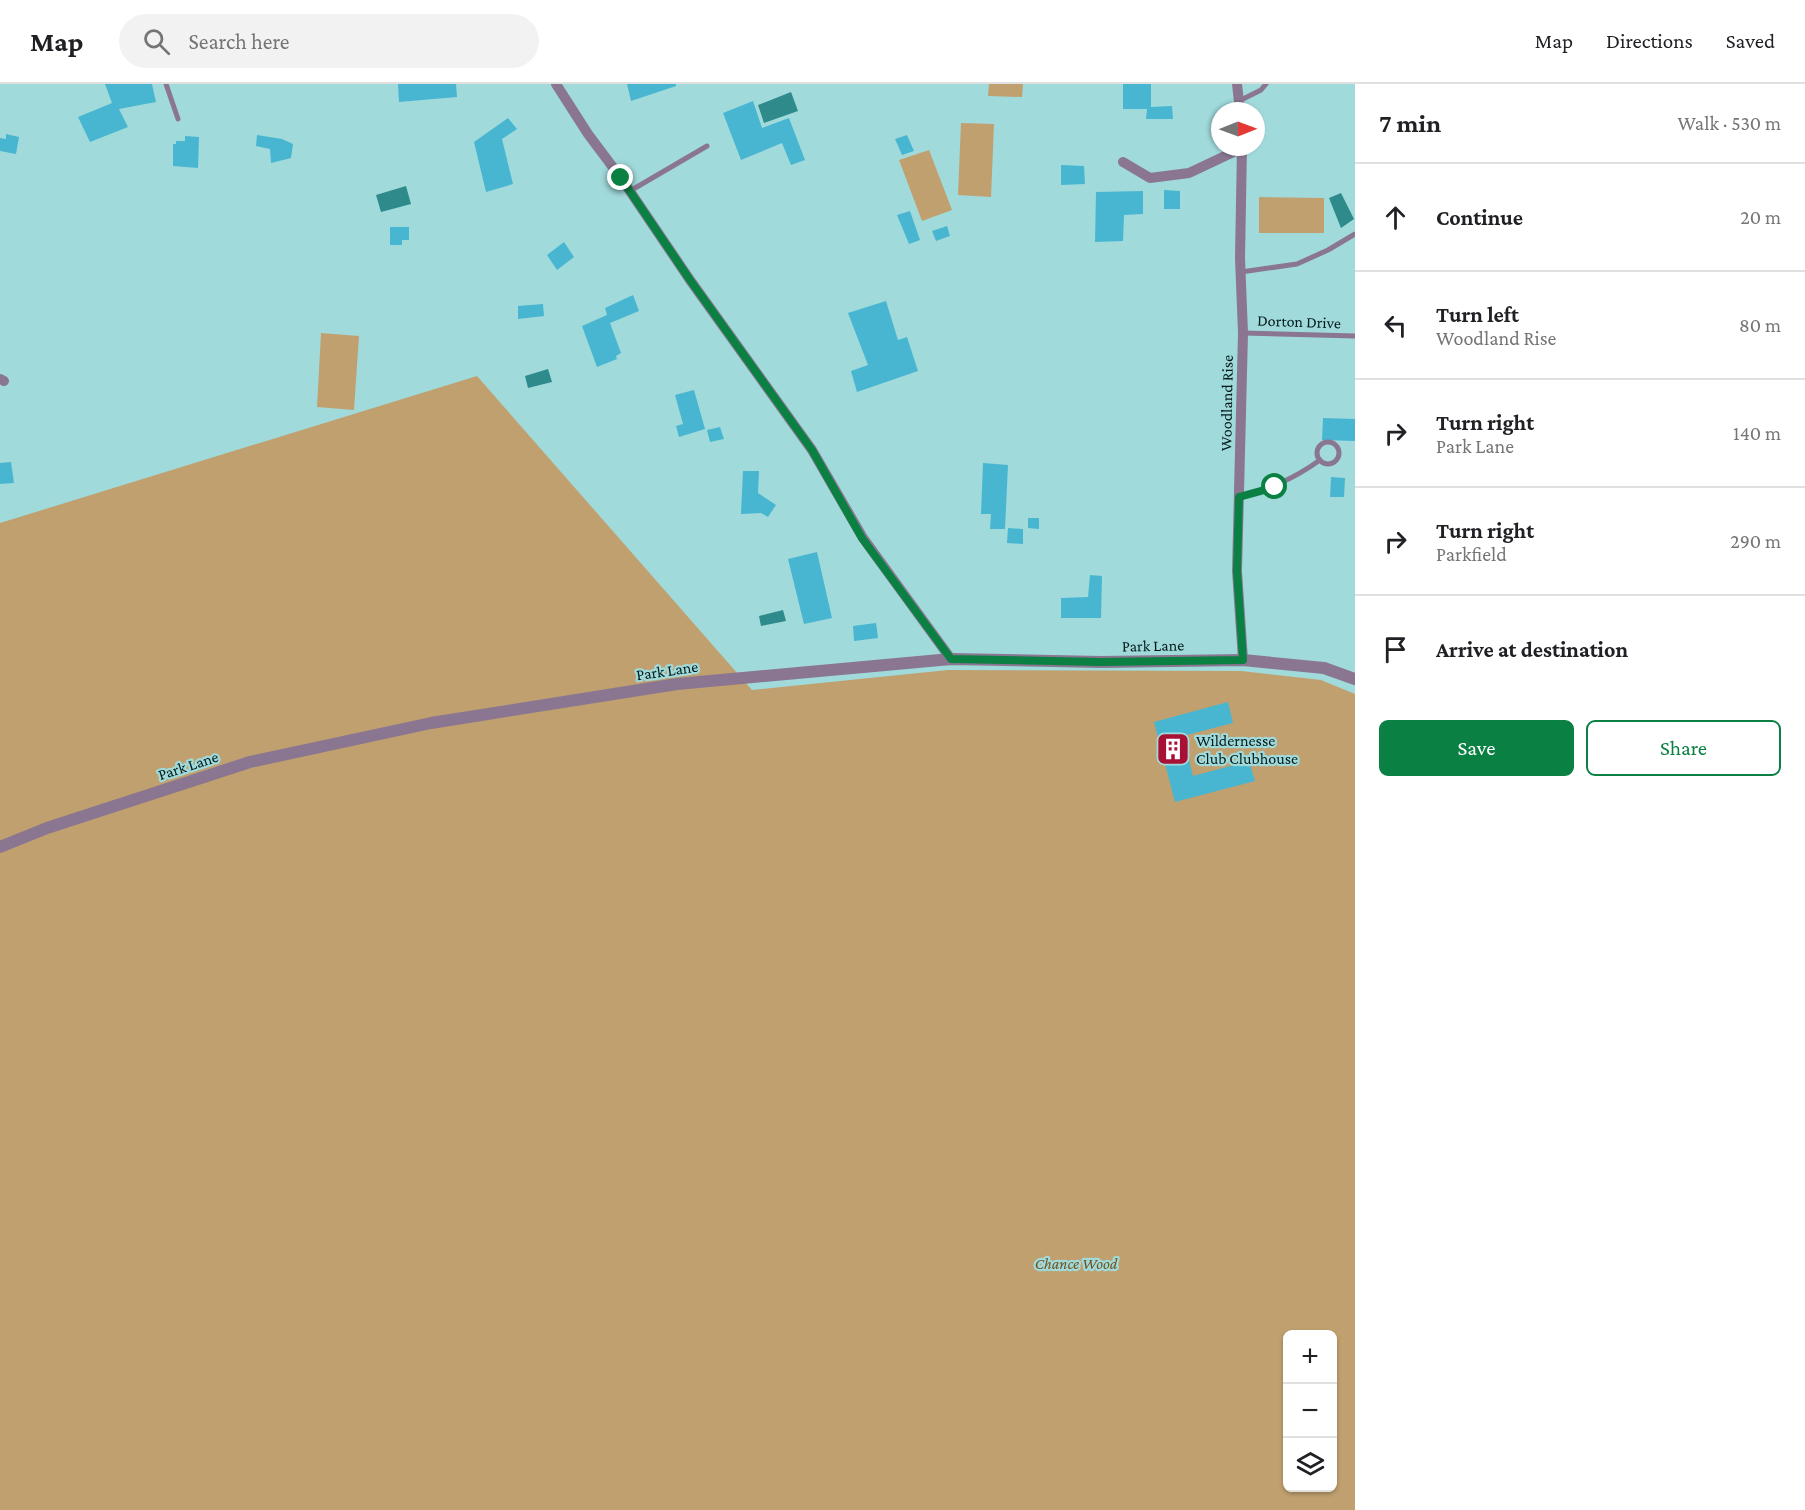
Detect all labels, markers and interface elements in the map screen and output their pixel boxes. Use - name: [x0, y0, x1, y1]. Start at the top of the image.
- search box: [119, 14, 539, 68]
- icon: search: [140, 25, 173, 58]
- text: Map: [30, 26, 83, 57]
- text: Search here: [188, 29, 289, 54]
- text: Map: [1535, 29, 1573, 53]
- text: Directions: [1606, 29, 1693, 53]
- text: Saved: [1726, 29, 1775, 53]
- north arrow: [1211, 102, 1265, 156]
- text: 7 min: [1379, 109, 1441, 138]
- text: Walk · 530 m: [1677, 112, 1781, 134]
- route end: [607, 164, 633, 190]
- icon: ahead: [1379, 201, 1412, 234]
- text: Continue: [1436, 205, 1523, 230]
- text: 20 m: [1740, 206, 1781, 228]
- text: Turn left: [1436, 302, 1519, 327]
- icon: left: [1379, 309, 1412, 342]
- street label: Dorton Drive: [1257, 312, 1341, 331]
- text: 80 m: [1739, 314, 1781, 336]
- text: Woodland Rise: [1436, 327, 1556, 349]
- street label: Woodland Rise: [1217, 355, 1236, 451]
- text: Turn right: [1436, 410, 1534, 435]
- icon: right: [1379, 417, 1412, 450]
- text: 140 m: [1733, 422, 1781, 444]
- text: Park Lane: [1436, 435, 1514, 457]
- route start: [1261, 473, 1287, 499]
- text: Turn right: [1436, 518, 1534, 543]
- icon: right: [1379, 525, 1412, 558]
- text: 290 m: [1730, 530, 1781, 552]
- text: Parkfield: [1436, 543, 1507, 565]
- icon: arrive: [1379, 633, 1412, 666]
- street label: Park Lane: [1122, 636, 1184, 655]
- text: Arrive at destination: [1436, 637, 1628, 662]
- street label: Park Lane: [635, 658, 699, 683]
- button: Save: [1379, 720, 1574, 776]
- button: Share: [1586, 720, 1781, 776]
- building icon: Wildernesse Club Clubhouse: [1155, 731, 1191, 767]
- place label: Wildernesse Club Clubhouse: [1196, 732, 1298, 767]
- street label: Park Lane: [156, 748, 220, 783]
- park label: Chance Wood: [1035, 1255, 1118, 1272]
- map controls: [1283, 1330, 1337, 1492]
- button: +: [1283, 1330, 1337, 1384]
- button: −: [1283, 1384, 1337, 1438]
- button: layers: [1283, 1438, 1337, 1492]

